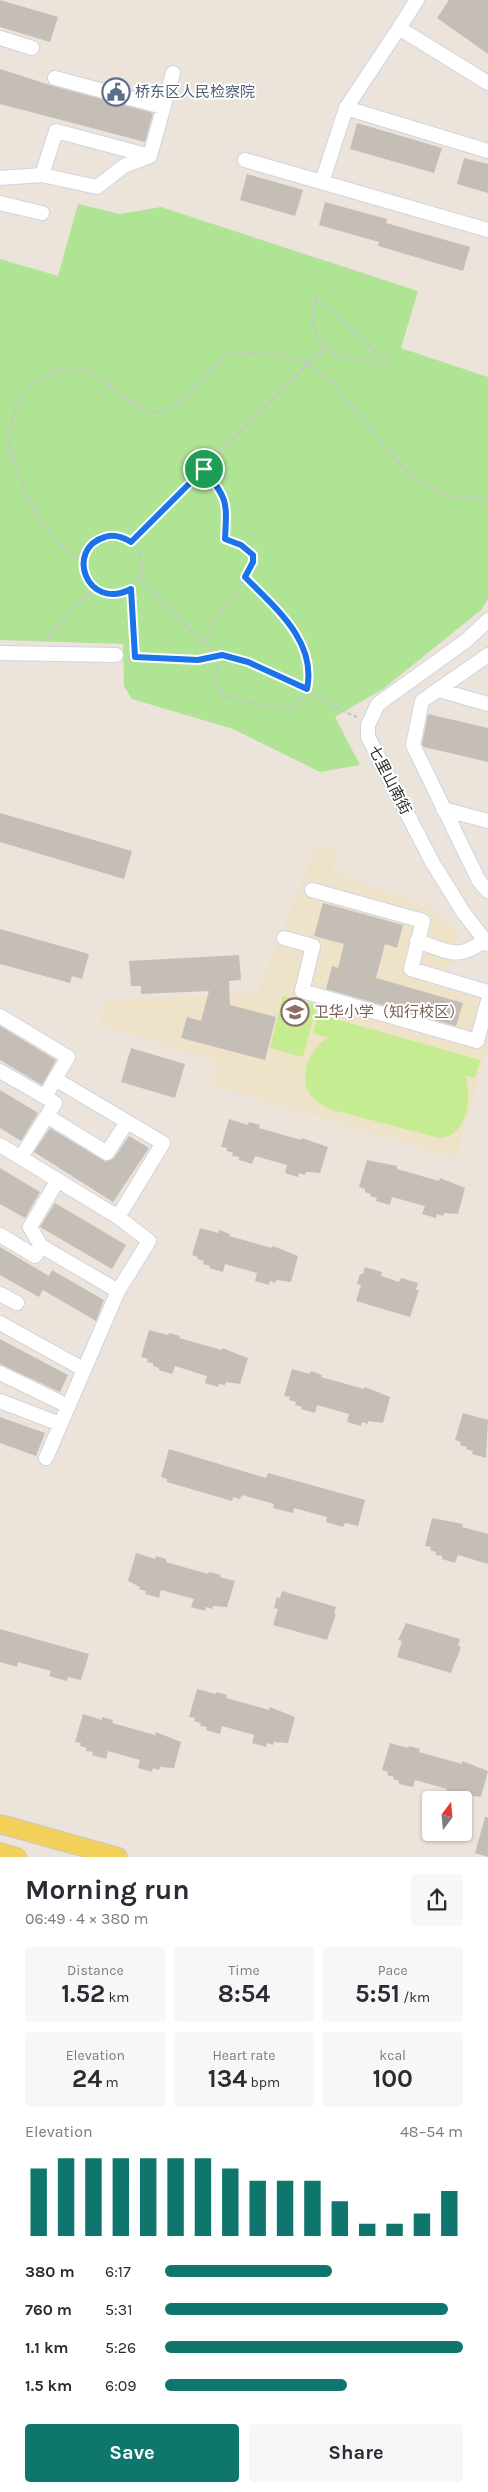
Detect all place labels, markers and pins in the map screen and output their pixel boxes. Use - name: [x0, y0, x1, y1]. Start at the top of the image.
- public building icon: 桥东区人民检察院: [101, 77, 131, 107]
- place label: 桥东区人民检察院: [135, 83, 255, 101]
- pin: [183, 448, 225, 490]
- school or university icon: 卫华小学（知行校区）: [280, 997, 310, 1027]
- place label: 卫华小学（知行校区）: [314, 1003, 464, 1021]

